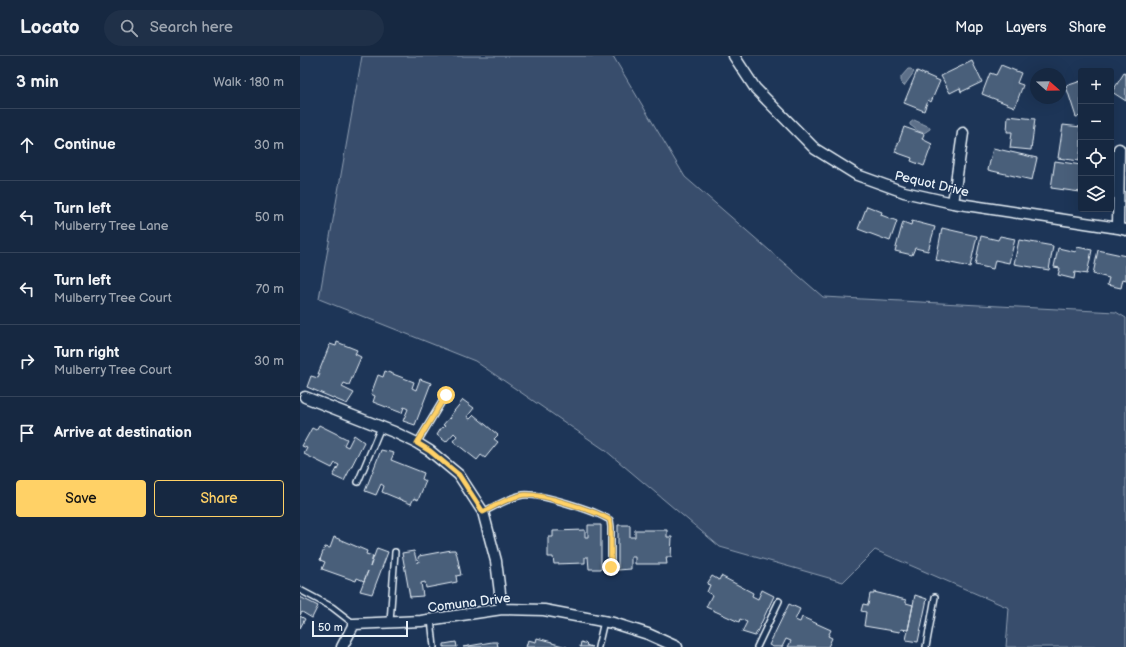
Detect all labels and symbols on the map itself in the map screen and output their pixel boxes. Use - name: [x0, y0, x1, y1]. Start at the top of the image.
- north arrow: [1030, 68, 1066, 104]
- street label: Pequot Drive: [893, 168, 971, 200]
- route start: [437, 386, 455, 404]
- route end: [602, 558, 620, 576]
- street label: Comuna Drive: [427, 590, 512, 616]
- scale bar: [312, 619, 408, 638]

